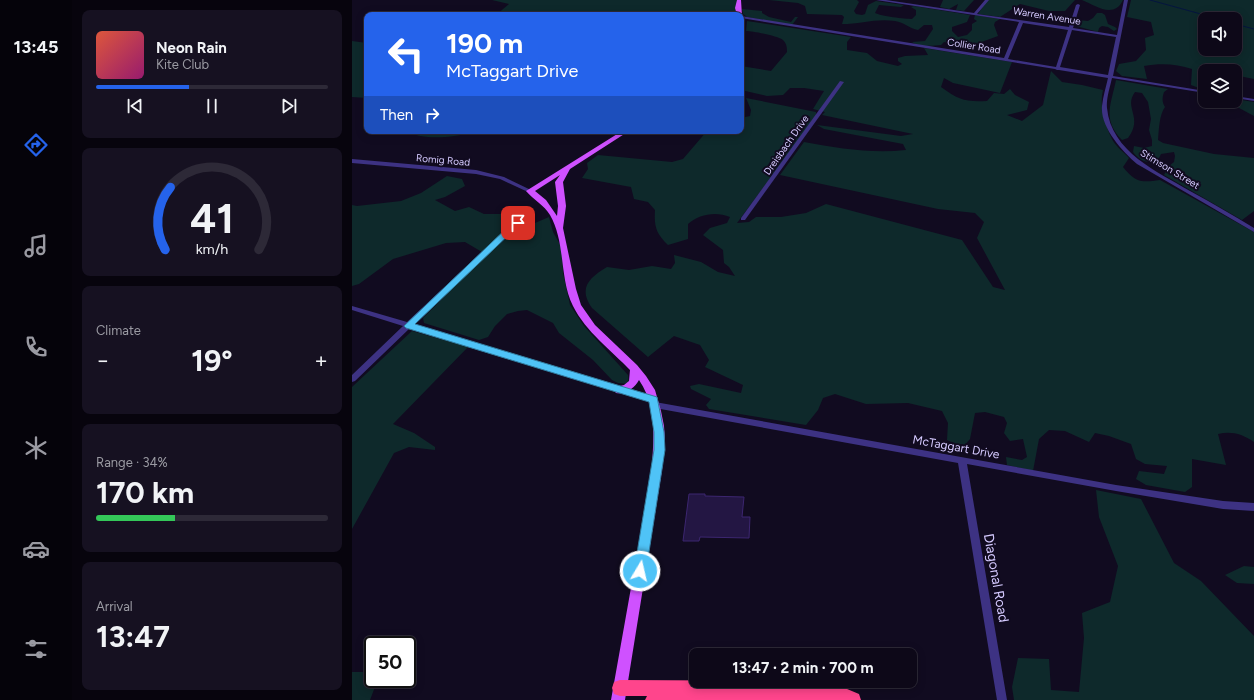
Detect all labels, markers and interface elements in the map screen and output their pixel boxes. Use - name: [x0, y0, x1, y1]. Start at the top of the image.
- street label: Warren Avenue: [1012, 4, 1082, 28]
- map controls: [1198, 12, 1242, 108]
- button: sound: [1198, 12, 1242, 56]
- text: 190 m: [446, 26, 523, 60]
- icon: left: [380, 28, 432, 80]
- street label: Collier Road: [946, 35, 1002, 57]
- text: 13:45: [14, 36, 58, 58]
- text: Neon Rain: [156, 39, 227, 57]
- text: Kite Club: [156, 57, 209, 72]
- text: McTaggart Drive: [446, 60, 578, 82]
- button: layers: [1198, 64, 1242, 108]
- icon: previous: [124, 95, 146, 117]
- icon: pause: [201, 95, 223, 117]
- icon: next: [278, 95, 300, 117]
- icon: right: [421, 104, 443, 126]
- text: Then: [380, 106, 413, 124]
- street label: Dreisbach Drive: [761, 112, 812, 178]
- icon: directions: [22, 131, 50, 159]
- street label: Stimson Street: [1138, 146, 1202, 192]
- street label: Romig Road: [415, 151, 471, 169]
- text: 41: [190, 193, 234, 243]
- pin: [501, 206, 535, 240]
- icon: arrive: [507, 212, 529, 234]
- icon: music: [22, 232, 50, 260]
- text: km/h: [196, 240, 228, 258]
- text: Climate: [96, 323, 141, 338]
- icon: phone: [22, 333, 50, 361]
- text: 19°: [191, 342, 233, 379]
- text: −: [96, 347, 110, 374]
- text: +: [314, 347, 328, 374]
- street label: McTaggart Drive: [911, 432, 1001, 462]
- icon: climate: [22, 434, 50, 462]
- text: Range · 34%: [96, 455, 168, 470]
- text: 170 km: [96, 474, 194, 511]
- street label: Diagonal Road: [980, 532, 1012, 624]
- icon: car: [22, 535, 50, 563]
- position arrow: [619, 550, 661, 592]
- text: Arrival: [96, 599, 133, 614]
- text: 13:47: [96, 618, 170, 655]
- icon: filters: [22, 635, 50, 663]
- speed limit sign: 50: [364, 636, 416, 688]
- text: 13:47 · 2 min · 700 m: [732, 659, 874, 677]

